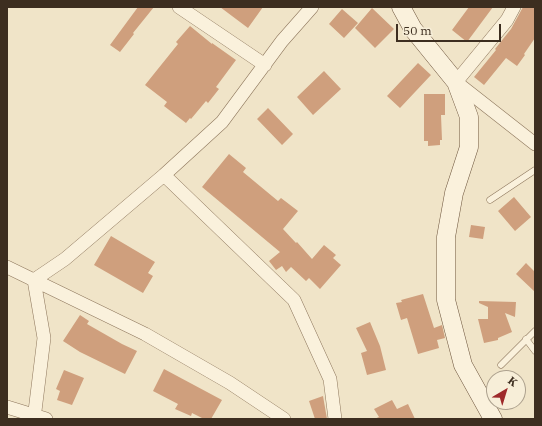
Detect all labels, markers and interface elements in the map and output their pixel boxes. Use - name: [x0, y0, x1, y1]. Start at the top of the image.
- scale bar: [398, 16, 503, 42]
- text: 50 m: [403, 23, 432, 38]
- north arrow: [486, 370, 526, 410]
- text: K: [505, 373, 520, 389]

